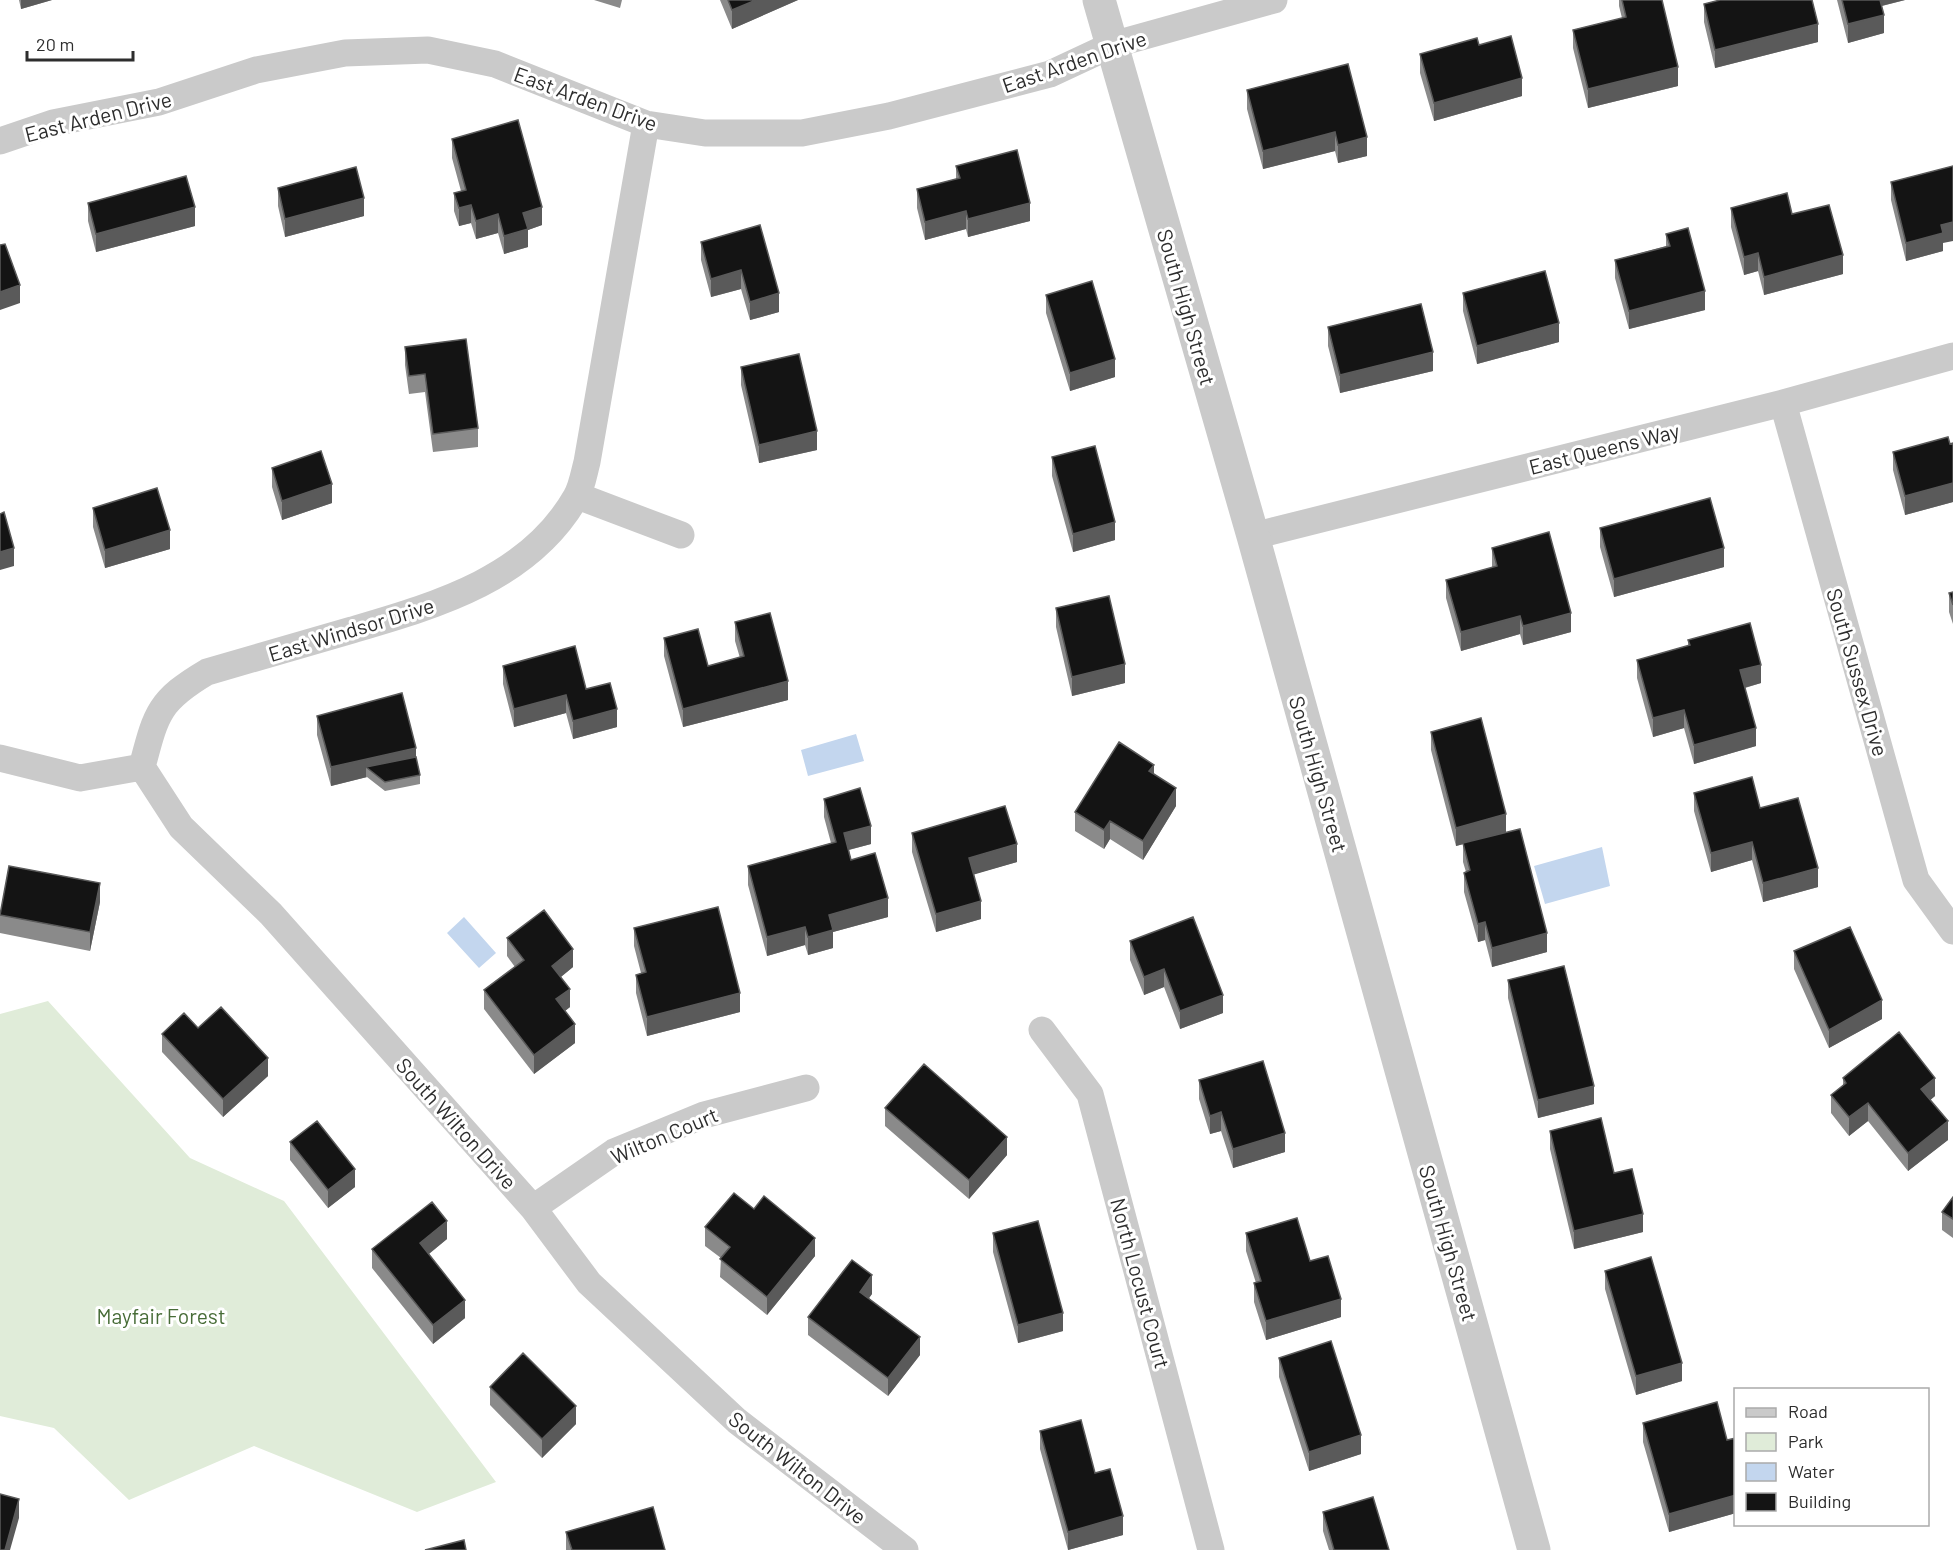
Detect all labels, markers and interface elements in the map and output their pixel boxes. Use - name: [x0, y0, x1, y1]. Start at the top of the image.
- scale bar: [27, 24, 134, 62]
- street label: East Arden Drive: [999, 25, 1149, 97]
- text: 20 m: [36, 33, 74, 55]
- street label: East Arden Drive: [511, 60, 661, 136]
- street label: East Arden Drive: [22, 86, 174, 146]
- street label: South High Street: [1153, 226, 1221, 388]
- street label: East Queens Way: [1526, 417, 1682, 479]
- street label: South Sussex Drive: [1822, 585, 1894, 759]
- street label: East Windsor Drive: [265, 592, 437, 666]
- street label: South High Street: [1285, 693, 1353, 855]
- street label: South Wilton Drive: [392, 1052, 522, 1194]
- street label: Wilton Court: [607, 1101, 721, 1169]
- street label: South High Street: [1415, 1162, 1483, 1324]
- street label: North Locust Court: [1106, 1195, 1176, 1371]
- park label: Mayfair Forest: [96, 1303, 226, 1328]
- legend: [1734, 1388, 1929, 1526]
- text: Road: [1788, 1400, 1828, 1422]
- street label: South Wilton Drive: [724, 1405, 872, 1529]
- text: Park: [1788, 1430, 1823, 1452]
- text: Water: [1788, 1460, 1835, 1482]
- text: Building: [1788, 1490, 1851, 1512]

